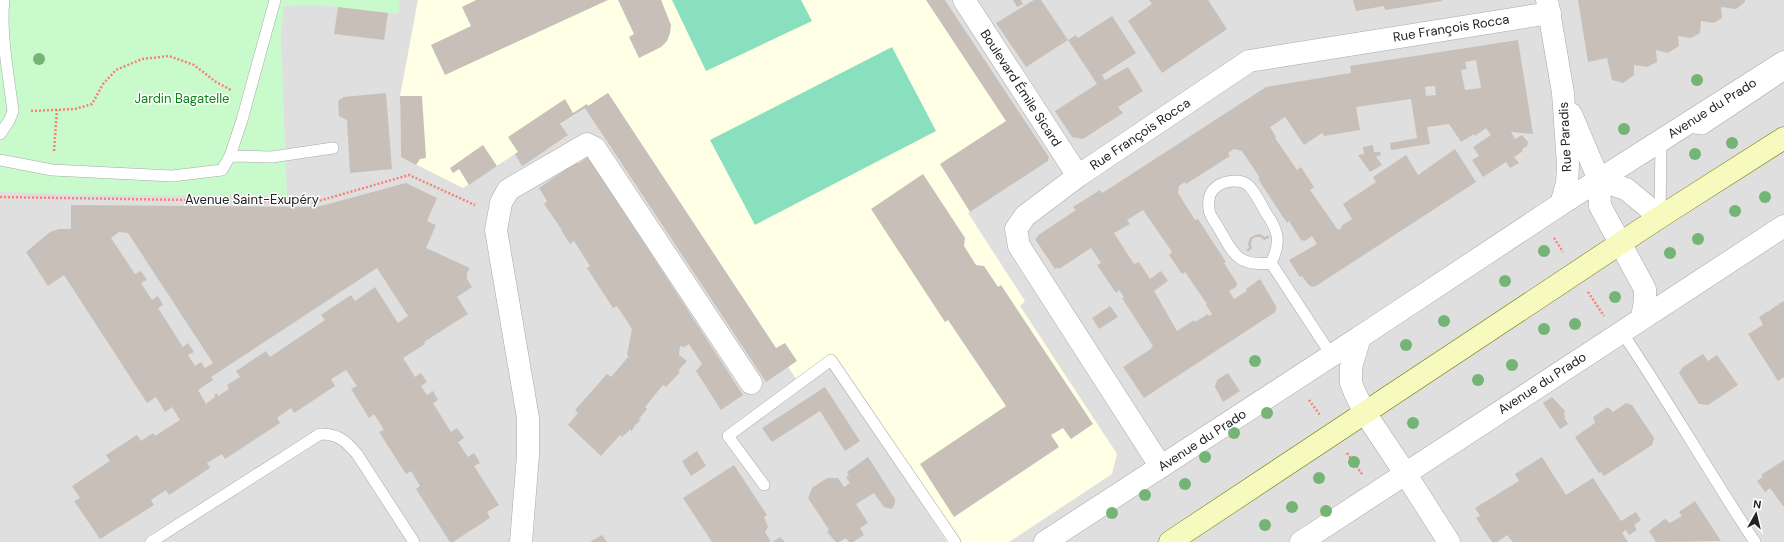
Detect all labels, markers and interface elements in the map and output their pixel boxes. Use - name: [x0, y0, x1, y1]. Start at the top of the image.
- street label: Rue François Rocca: [1392, 10, 1510, 46]
- street label: Boulevard Émile Sicard: [977, 26, 1066, 150]
- street label: Avenue du Prado: [1664, 74, 1760, 142]
- park label: Jardin Bagatelle: [135, 90, 229, 107]
- street label: Rue François Rocca: [1087, 94, 1193, 174]
- street label: Rue Paradis: [1555, 102, 1575, 172]
- street label: Avenue Saint-Exupéry: [185, 191, 319, 208]
- street label: Avenue du Prado: [1495, 348, 1590, 418]
- street label: Avenue du Prado: [1155, 405, 1250, 475]
- north arrow: [1736, 494, 1776, 534]
- text: N: [1752, 497, 1762, 512]

